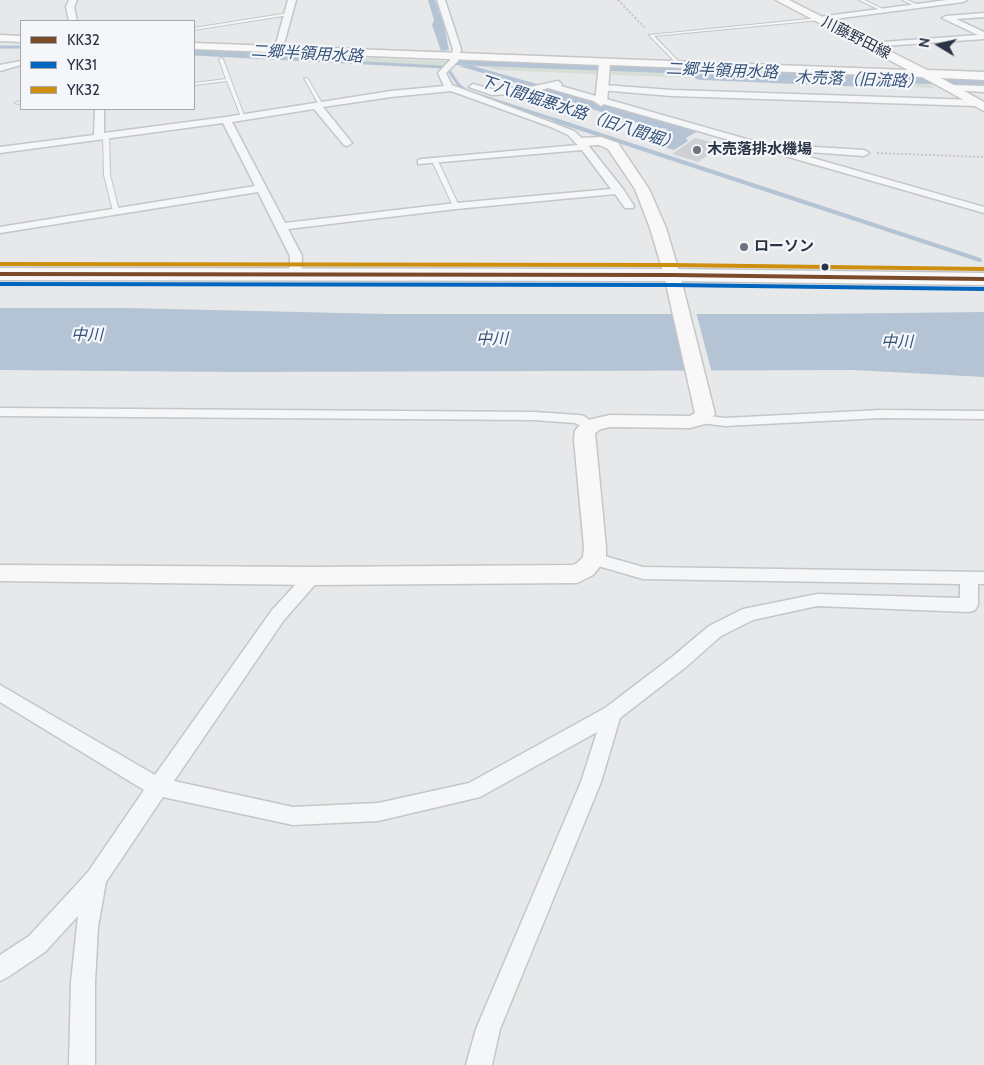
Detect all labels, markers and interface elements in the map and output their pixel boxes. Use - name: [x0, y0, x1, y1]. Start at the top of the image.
- street label: 川藤野田線: [819, 13, 893, 63]
- legend: [20, 20, 195, 110]
- north arrow: [914, 20, 964, 70]
- text: KK32: [67, 31, 100, 49]
- text: N: [915, 36, 934, 49]
- water label: 二郷半領用水路: [251, 41, 363, 67]
- text: YK31: [67, 56, 97, 74]
- water label: 二郷半領用水路: [666, 59, 778, 83]
- water label: 木売落（旧流路）: [795, 68, 923, 92]
- water label: 下八間堀悪水路（旧八間堀）: [477, 72, 681, 154]
- text: YK32: [67, 81, 100, 99]
- place label: 木売落排水機場: [707, 141, 812, 159]
- marker: 木売落排水機場: [691, 144, 703, 156]
- place label: ローソン: [754, 238, 814, 256]
- marker: ローソン: [738, 241, 750, 253]
- unlabelled marker: [820, 262, 830, 272]
- water label: 中川: [71, 325, 103, 345]
- water label: 中川: [476, 329, 508, 349]
- water label: 中川: [881, 332, 913, 352]

